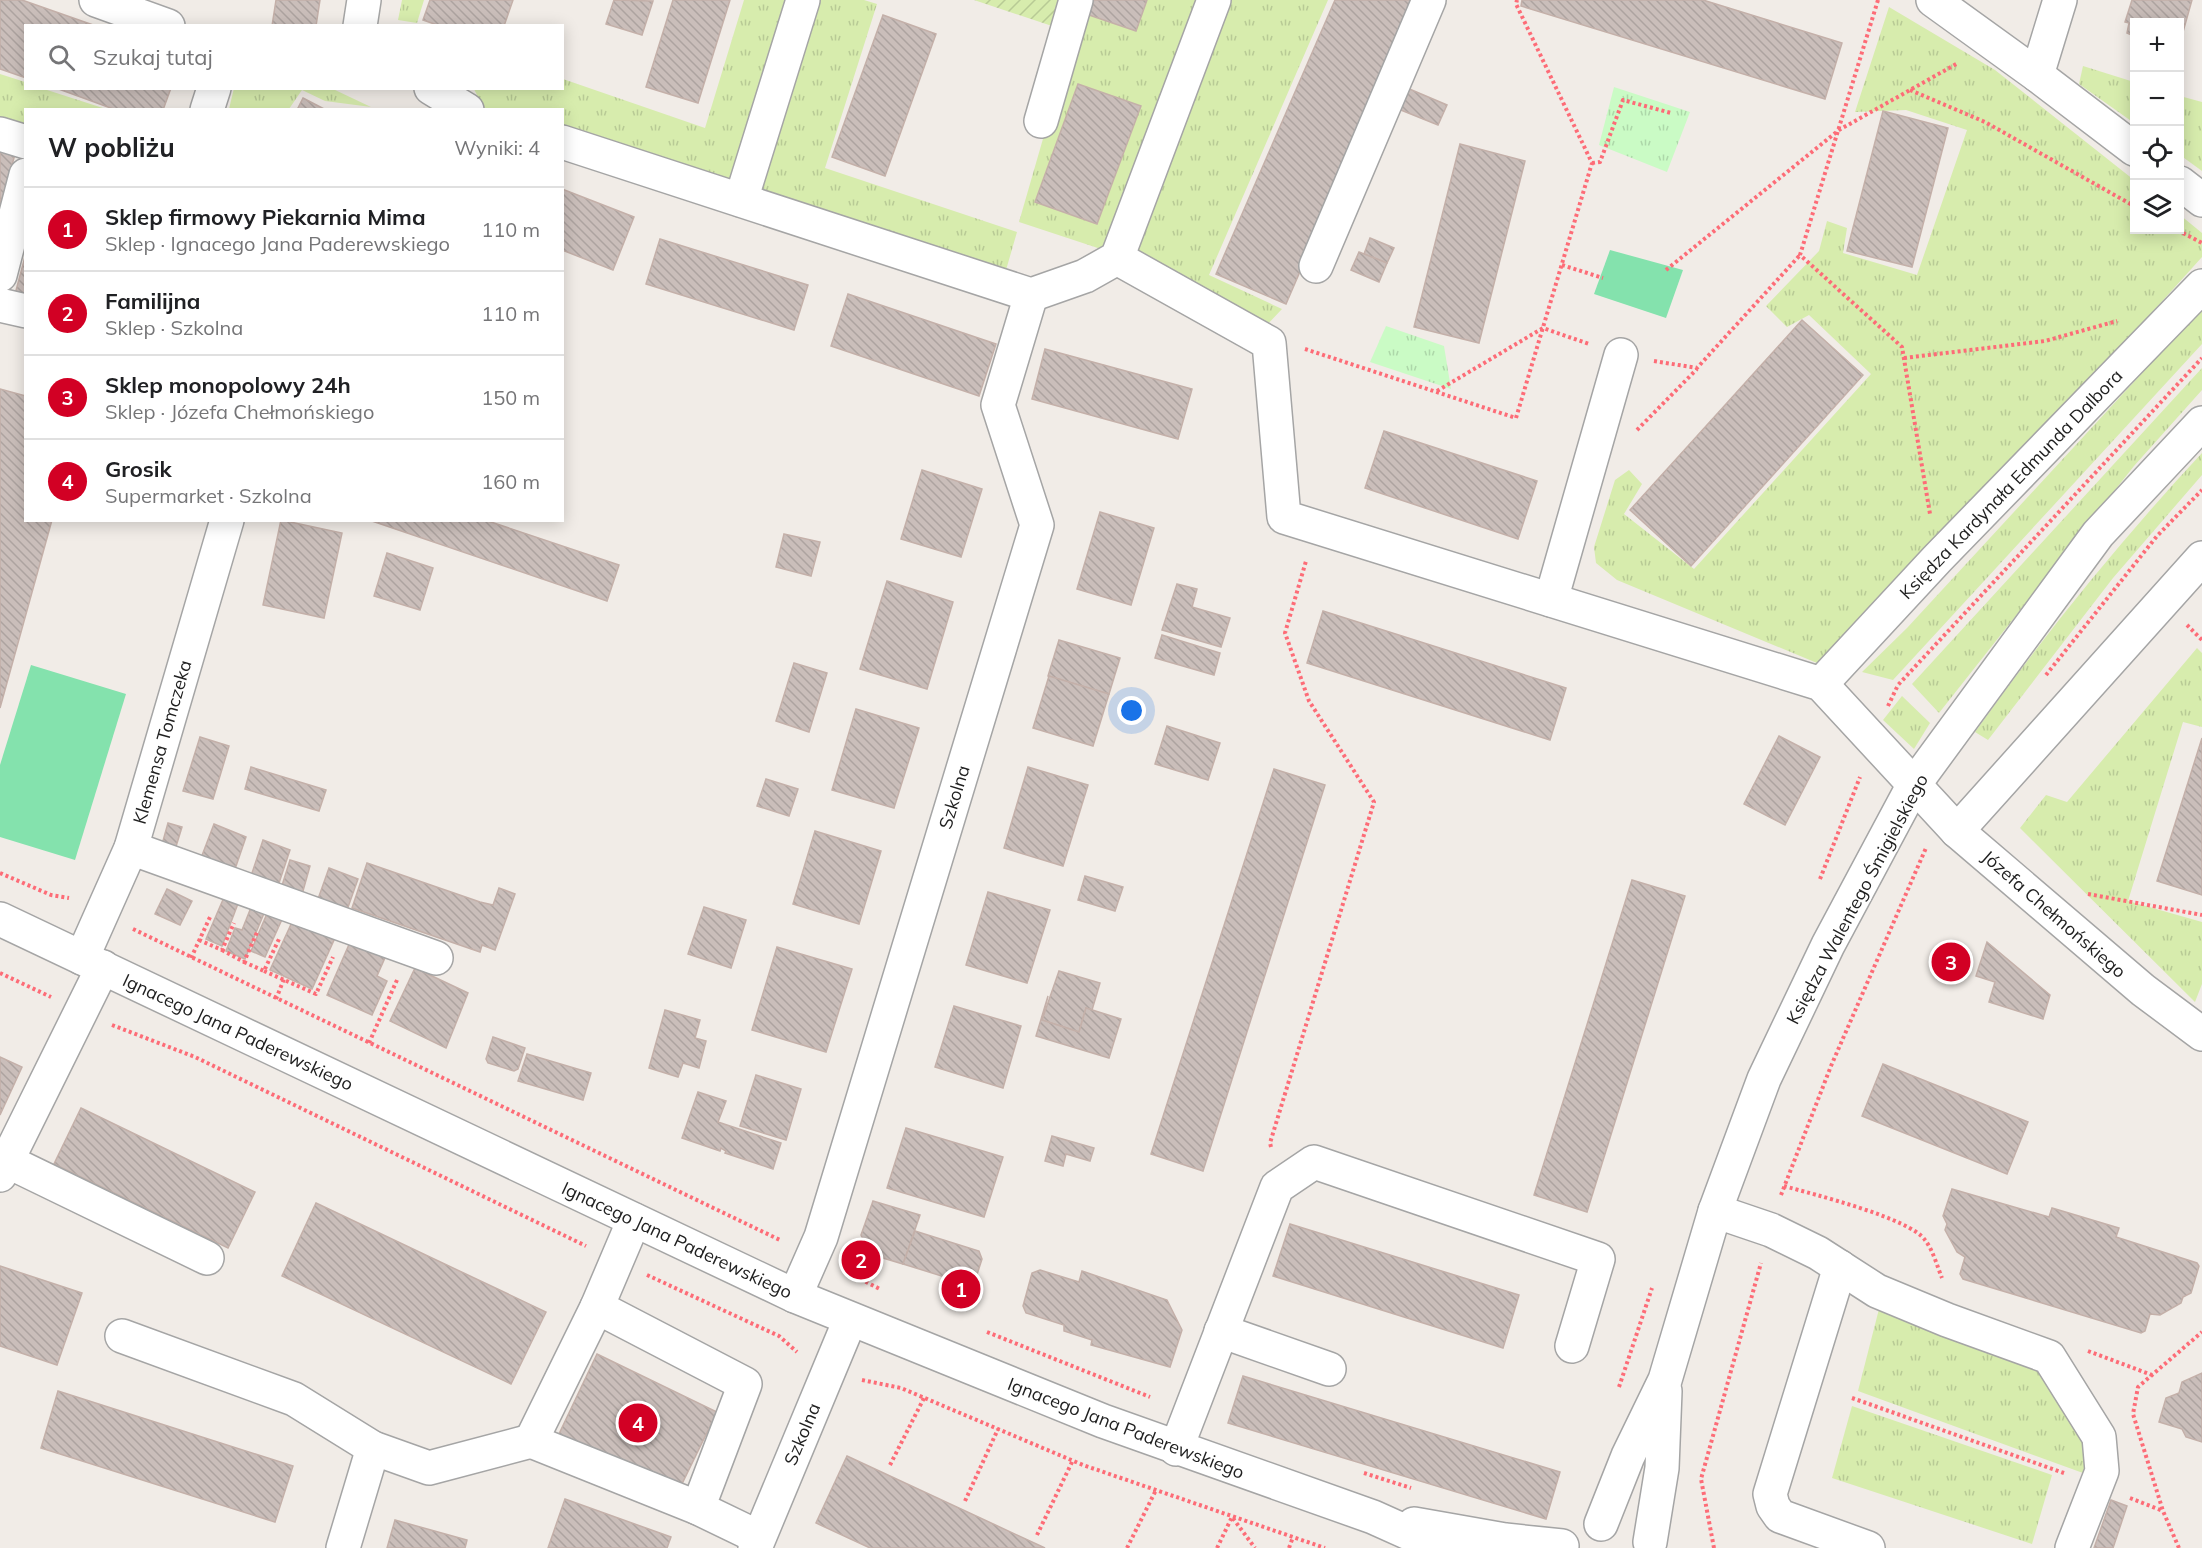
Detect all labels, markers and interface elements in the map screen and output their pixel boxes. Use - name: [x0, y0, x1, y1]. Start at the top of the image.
- map controls: [2130, 18, 2184, 234]
- button: +: [2130, 18, 2184, 72]
- search box: [24, 24, 564, 90]
- icon: search: [45, 41, 78, 74]
- text: Szukaj tutaj: [93, 43, 213, 71]
- button: −: [2130, 72, 2184, 126]
- button: locate: [2130, 126, 2184, 180]
- text: W pobliżu: [48, 131, 175, 164]
- text: Wyniki: 4: [454, 135, 540, 160]
- button: layers: [2130, 180, 2184, 234]
- text: Sklep firmowy Piekarnia Mima: [105, 203, 426, 231]
- text: 1: [62, 217, 74, 242]
- text: 110 m: [481, 217, 540, 242]
- text: Sklep · Ignacego Jana Paderewskiego: [105, 231, 450, 256]
- text: Familijna: [105, 287, 200, 315]
- text: 2: [62, 301, 74, 326]
- text: 110 m: [481, 301, 540, 326]
- text: Sklep · Szkolna: [105, 315, 243, 340]
- street label: Księdza Kardynała Edmunda Dalbora: [1895, 364, 2127, 604]
- text: Sklep monopolowy 24h: [105, 371, 351, 399]
- text: 3: [62, 385, 74, 410]
- text: 150 m: [481, 385, 540, 410]
- text: Sklep · Józefa Chełmońskiego: [105, 399, 374, 424]
- text: Grosik: [105, 455, 172, 483]
- text: 4: [62, 469, 74, 494]
- text: 160 m: [481, 469, 540, 494]
- text: Supermarket · Szkolna: [105, 483, 312, 508]
- street label: Klemensa Tomczeka: [128, 657, 196, 827]
- your location: [1117, 696, 1146, 725]
- street label: Szkolna: [933, 762, 975, 832]
- street label: Księdza Walentego Śmigielskiego: [1781, 770, 1933, 1028]
- street label: Józefa Chełmońskiego: [1977, 845, 2131, 983]
- pin: 3: [1932, 940, 1970, 984]
- street label: Ignacego Jana Paderewskiego: [119, 968, 357, 1096]
- street label: Ignacego Jana Paderewskiego: [558, 1176, 796, 1304]
- pin: 2: [842, 1238, 880, 1282]
- pin: 1: [942, 1266, 980, 1312]
- street label: Ignacego Jana Paderewskiego: [1004, 1372, 1248, 1484]
- street label: Szkolna: [779, 1399, 825, 1469]
- pin: 4: [618, 1400, 658, 1446]

